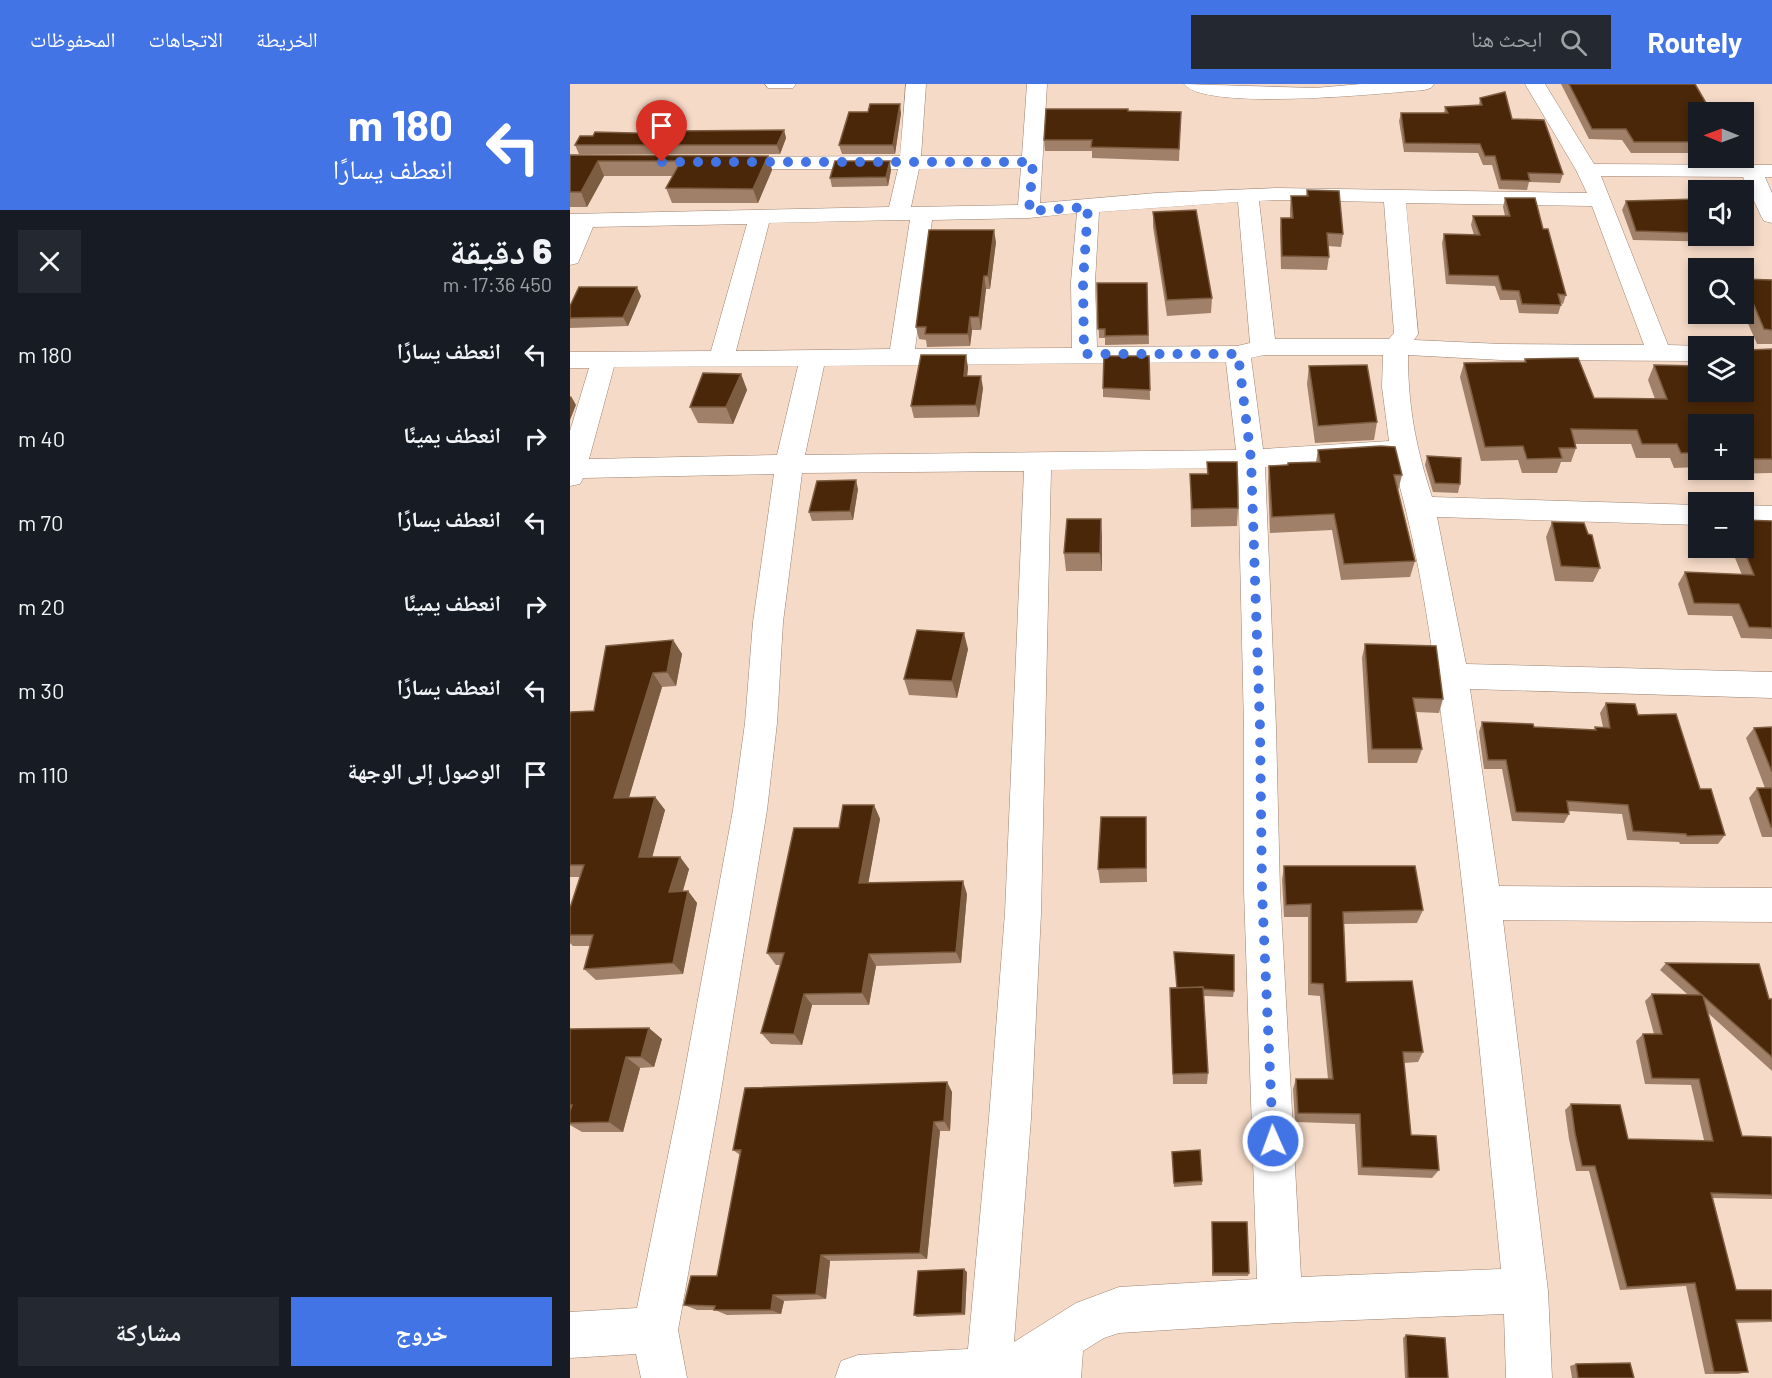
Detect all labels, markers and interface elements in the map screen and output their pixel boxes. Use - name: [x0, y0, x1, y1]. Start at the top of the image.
- search box: [1191, 15, 1611, 69]
- text: ابحث هنا: [1471, 25, 1542, 51]
- text: Routely: [1647, 25, 1742, 59]
- text: المحفوظات: [30, 26, 115, 51]
- text: الاتجاهات: [148, 26, 223, 51]
- text: الخريطة: [256, 26, 318, 51]
- icon: search: [1557, 26, 1590, 59]
- text: 180 m: [348, 99, 453, 149]
- pin: [636, 100, 687, 162]
- north arrow: [1688, 102, 1754, 168]
- map controls: [1688, 102, 1754, 558]
- icon: left: [474, 108, 552, 186]
- icon: arrive: [645, 109, 678, 142]
- text: انعطف يسارًا: [333, 152, 453, 184]
- button: sound: [1688, 180, 1754, 246]
- text: 6 دقيقة: [450, 228, 552, 271]
- button: close: [18, 230, 81, 293]
- button: search: [1688, 258, 1754, 324]
- text: 450 m · 17:36: [443, 272, 552, 296]
- button: layers: [1688, 336, 1754, 402]
- text: انعطف يسارًا: [397, 337, 501, 363]
- icon: left: [519, 338, 552, 371]
- text: 180 m: [18, 341, 72, 367]
- button: +: [1688, 414, 1754, 480]
- text: انعطف يمينًا: [403, 421, 501, 447]
- icon: right: [519, 422, 552, 455]
- text: 40 m: [18, 425, 65, 451]
- button: −: [1688, 492, 1754, 558]
- text: انعطف يسارًا: [397, 505, 501, 531]
- icon: left: [519, 506, 552, 539]
- text: 70 m: [18, 509, 63, 535]
- text: انعطف يمينًا: [403, 589, 501, 615]
- icon: right: [519, 590, 552, 623]
- text: 20 m: [18, 593, 65, 619]
- text: انعطف يسارًا: [397, 673, 501, 699]
- icon: left: [519, 674, 552, 707]
- text: 30 m: [18, 677, 64, 703]
- text: الوصول إلى الوجهة: [348, 757, 501, 783]
- icon: arrive: [519, 758, 552, 791]
- text: 110 m: [18, 761, 69, 787]
- position arrow: [1241, 1109, 1305, 1173]
- button: مشاركة: [18, 1297, 279, 1366]
- button: خروج: [291, 1297, 552, 1366]

